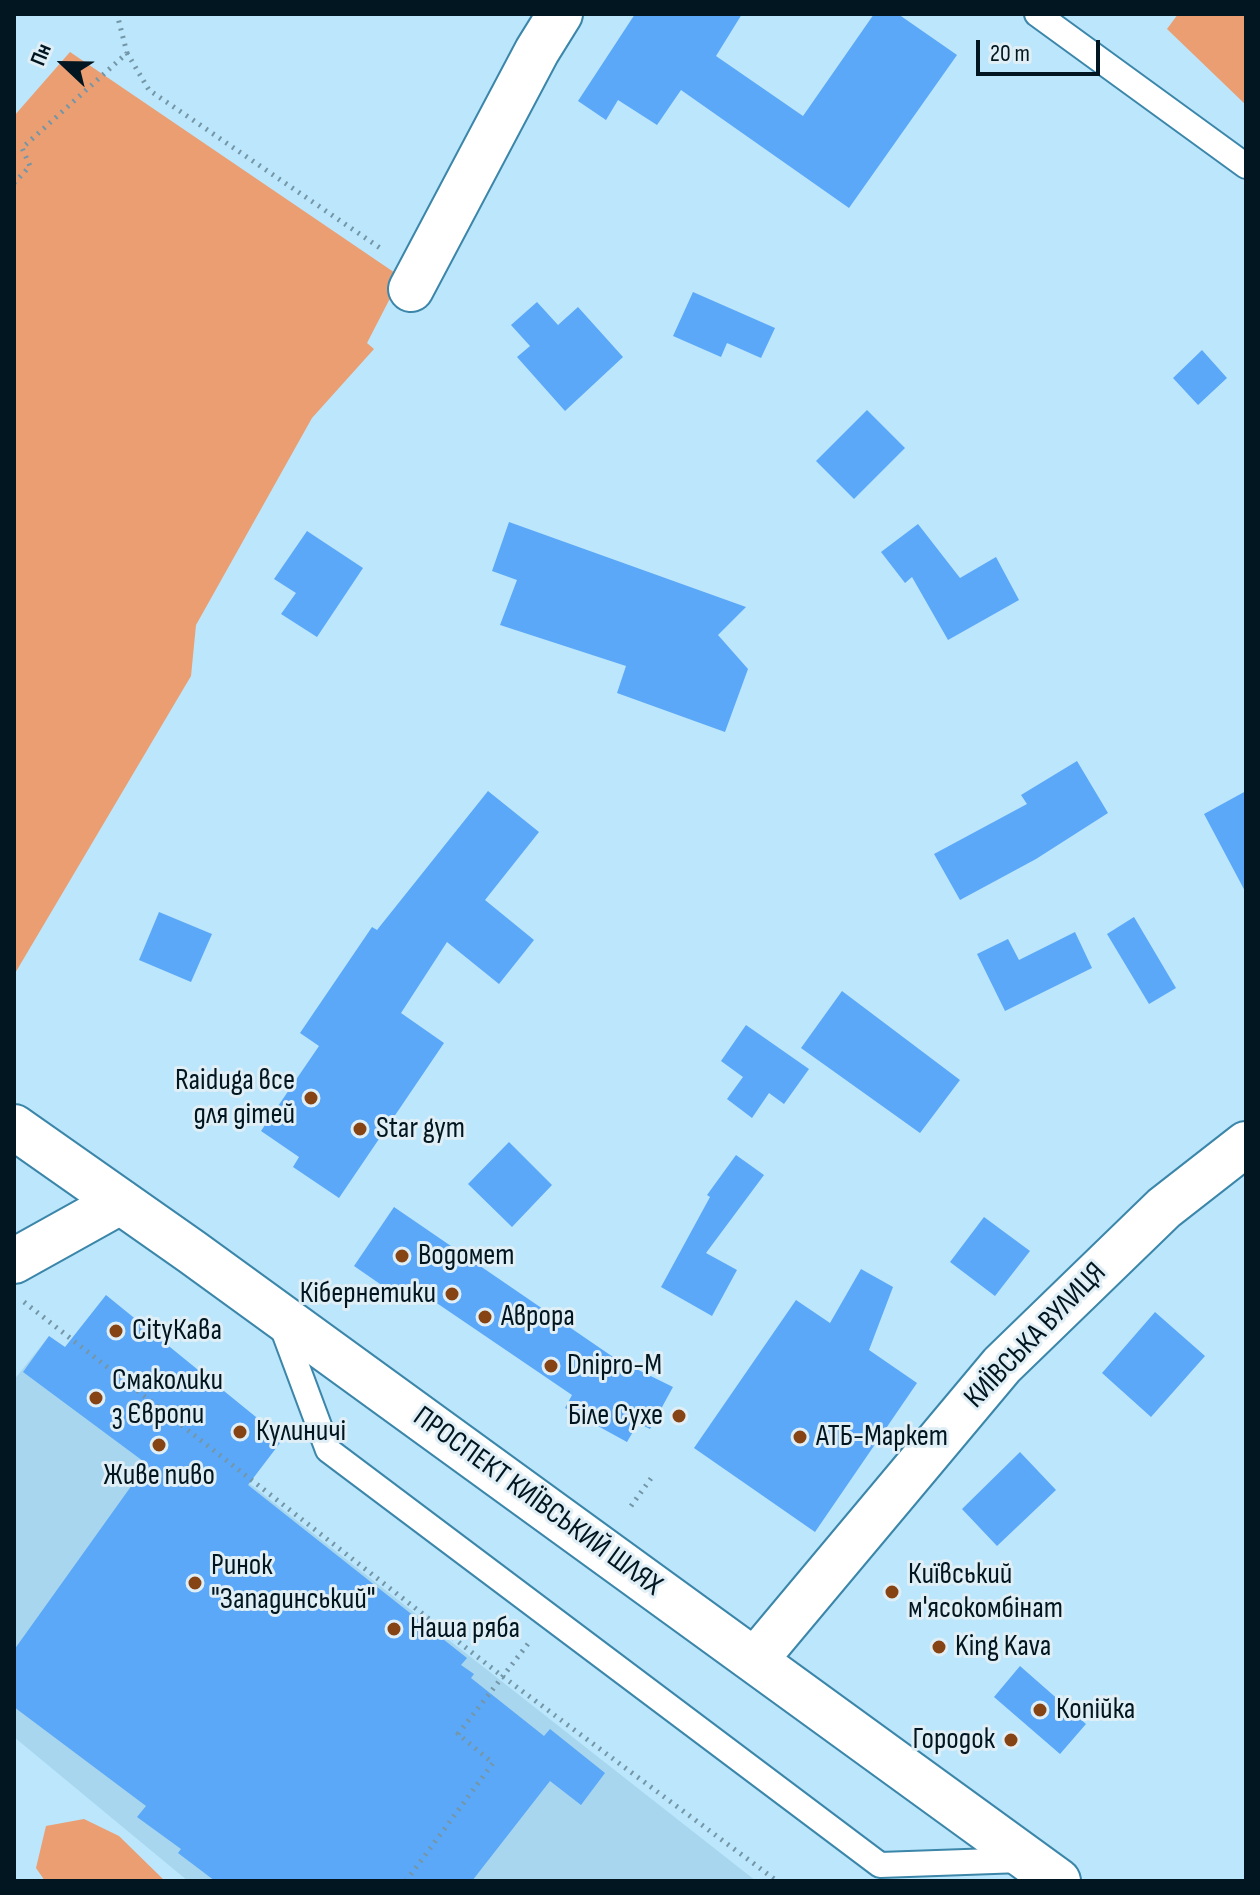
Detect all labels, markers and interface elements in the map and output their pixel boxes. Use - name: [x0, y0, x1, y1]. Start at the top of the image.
- north arrow: [24, 24, 104, 104]
- scale bar: [980, 24, 1104, 74]
- text: 20 m: [990, 39, 1030, 68]
- text: Пн: [25, 40, 58, 70]
- place label: Raiduga все для дітей: [175, 1063, 295, 1134]
- marker: Raiduga все для дітей: [302, 1089, 320, 1107]
- place label: Star gym: [376, 1111, 465, 1147]
- marker: Star gym: [351, 1120, 369, 1138]
- place label: Водомет: [418, 1238, 515, 1274]
- marker: Водомет: [393, 1247, 411, 1265]
- street label: КИЇВСЬКА ВУЛИЦЯ: [958, 1256, 1114, 1416]
- place label: Кібернетики: [300, 1276, 436, 1312]
- marker: Кібернетики: [443, 1285, 461, 1303]
- place label: Аврора: [501, 1299, 575, 1335]
- marker: Аврора: [476, 1308, 494, 1326]
- place label: CityКава: [132, 1313, 222, 1349]
- marker: CityКава: [107, 1322, 125, 1340]
- place label: Dnipro-M: [567, 1348, 662, 1384]
- marker: Dnipro-M: [542, 1357, 560, 1375]
- place label: Смаколики з Європи: [112, 1363, 223, 1434]
- marker: Смаколики з Європи: [87, 1389, 105, 1407]
- place label: Біле Сухе: [568, 1398, 663, 1434]
- street label: ПРОСПЕКТ КИЇВСЬКИЙ ШЛЯХ: [406, 1400, 668, 1604]
- marker: Біле Сухе: [670, 1407, 688, 1425]
- place label: Кулиничі: [256, 1414, 346, 1450]
- place label: АТБ-Маркет: [816, 1419, 948, 1455]
- marker: Кулиничі: [231, 1423, 249, 1441]
- marker: АТБ-Маркет: [791, 1428, 809, 1446]
- marker: Живе пиво: [150, 1436, 168, 1454]
- place label: Живе пиво: [103, 1458, 215, 1494]
- place label: Ринок "Западинський": [211, 1548, 375, 1618]
- place label: Київський м'ясокомбінат: [908, 1557, 1063, 1628]
- marker: Ринок "Западинський": [186, 1574, 204, 1592]
- marker: Київський м'ясокомбінат: [883, 1583, 901, 1601]
- place label: Наша ряба: [410, 1611, 520, 1647]
- marker: Наша ряба: [385, 1620, 403, 1638]
- place label: King Kava: [955, 1629, 1051, 1665]
- marker: King Kava: [930, 1638, 948, 1656]
- place label: Копійка: [1056, 1692, 1135, 1728]
- marker: Копійка: [1031, 1701, 1049, 1719]
- place label: Городок: [913, 1722, 995, 1758]
- marker: Городок: [1002, 1731, 1020, 1749]

